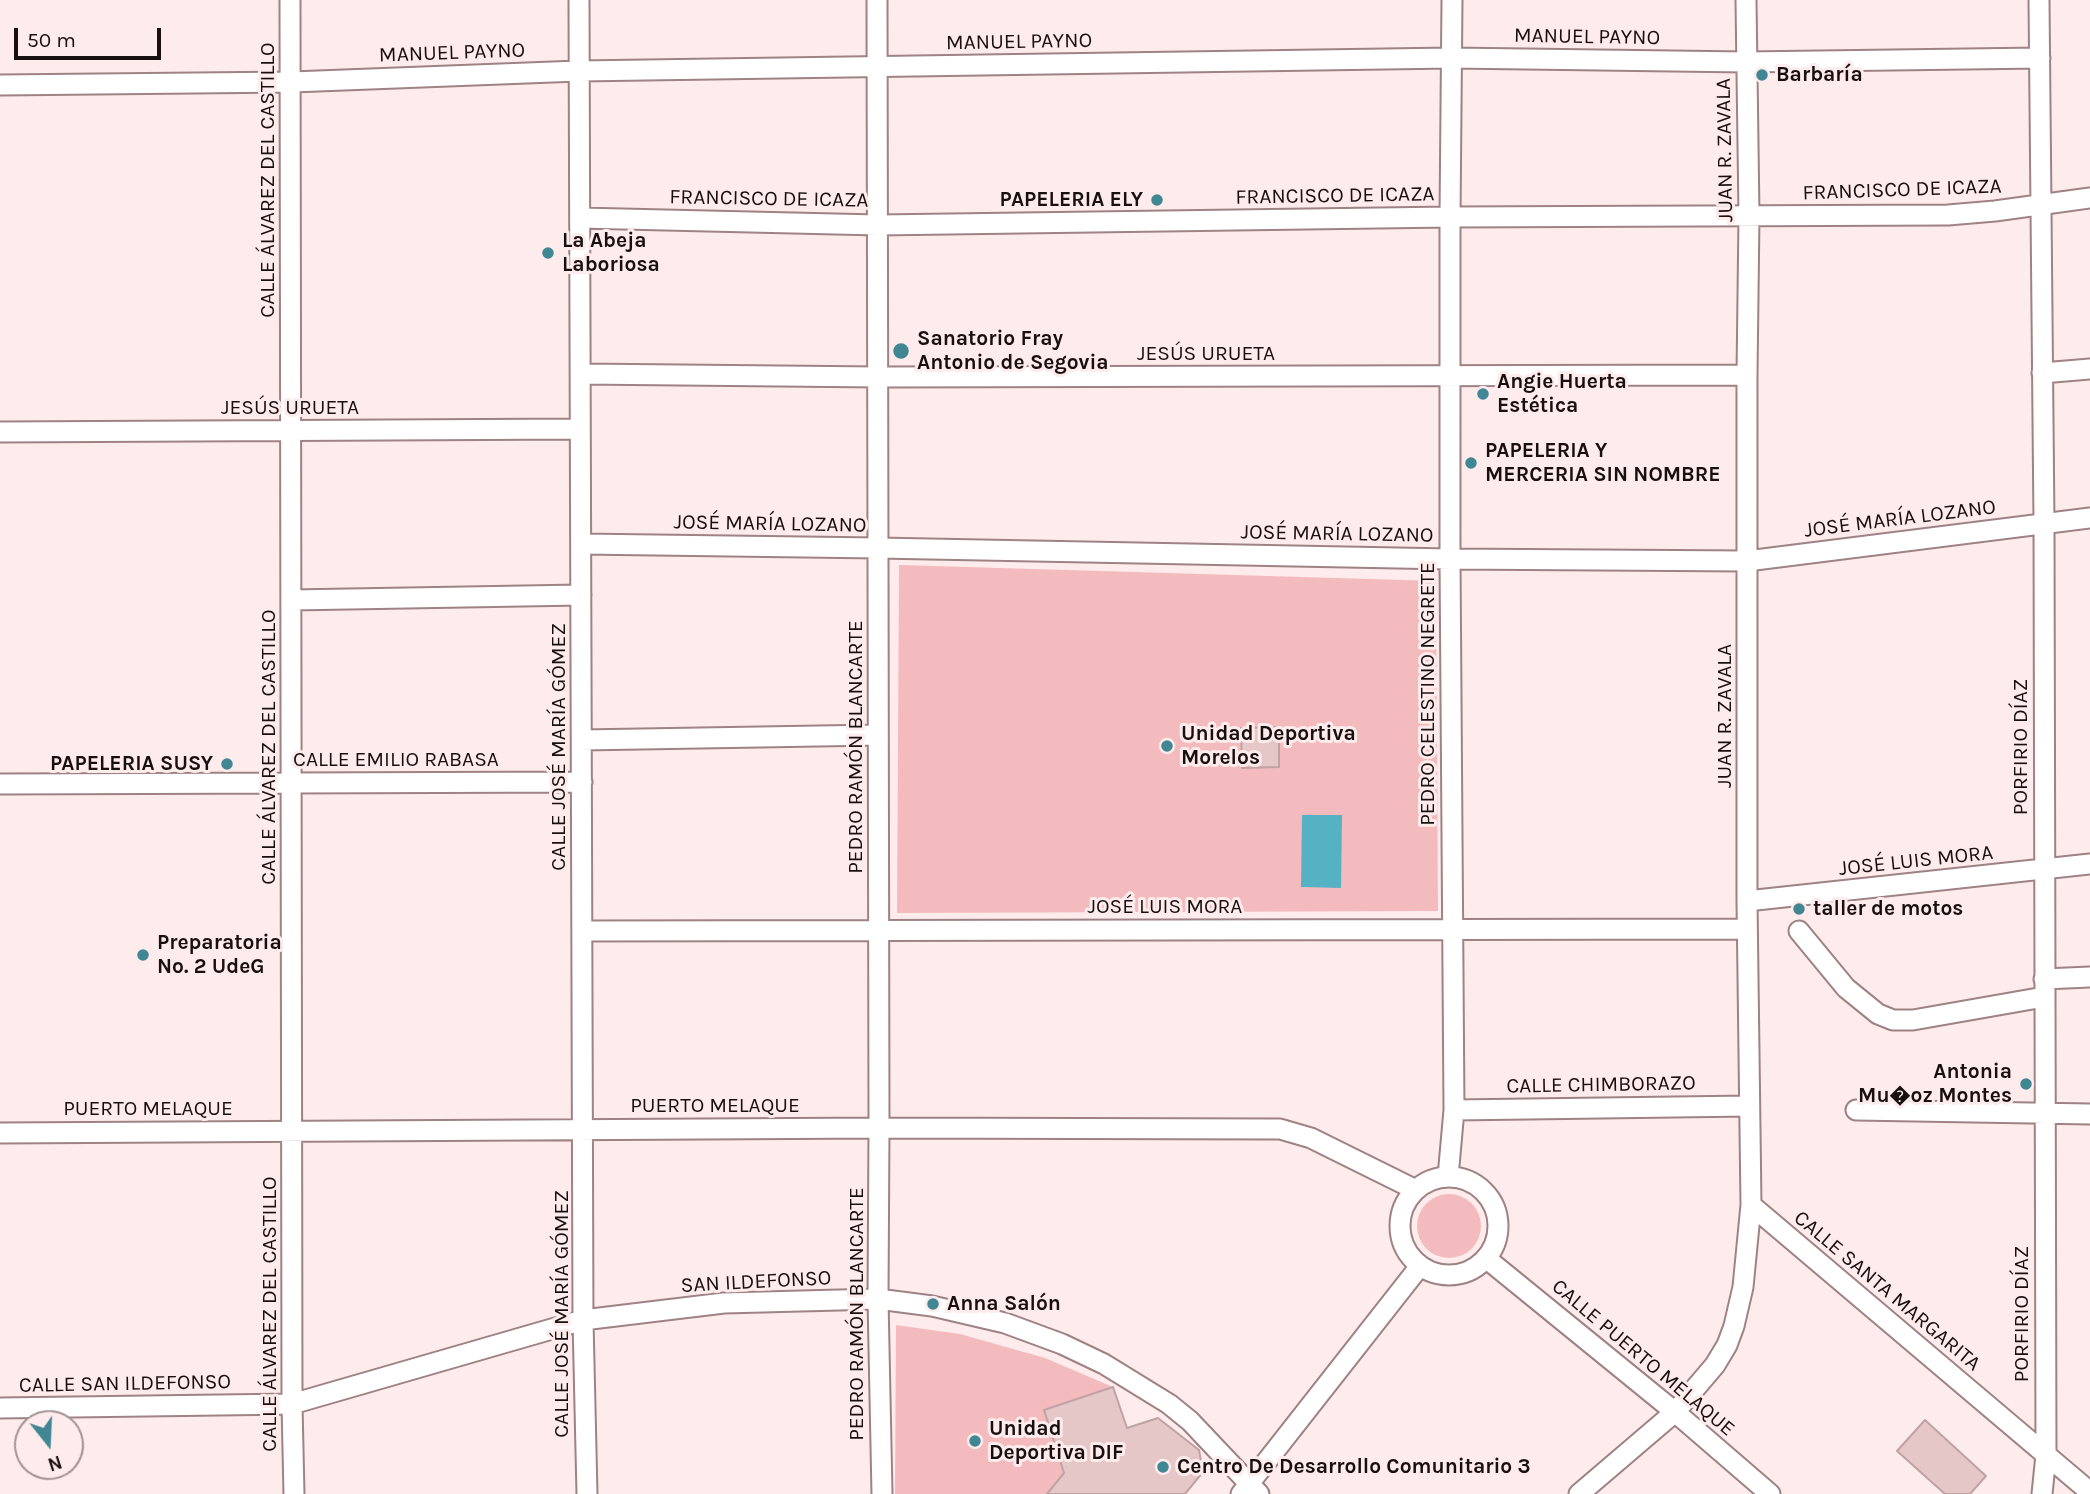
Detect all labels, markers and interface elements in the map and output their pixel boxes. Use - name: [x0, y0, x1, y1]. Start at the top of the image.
- scale bar: [18, 14, 164, 58]
- street label: MANUEL PAYNO: [1514, 23, 1660, 51]
- text: 50 m: [27, 28, 76, 52]
- street label: MANUEL PAYNO: [946, 28, 1092, 56]
- street label: MANUEL PAYNO: [378, 38, 526, 68]
- street label: CALLE ÁLVAREZ DEL CASTILLO: [255, 42, 281, 318]
- place label: Barbaría: [1776, 62, 1863, 88]
- marker: Barbaría: [1754, 67, 1770, 83]
- street label: JUAN R. ZAVALA: [1711, 78, 1739, 222]
- street label: FRANCISCO DE ICAZA: [1802, 174, 2002, 206]
- street label: FRANCISCO DE ICAZA: [1235, 182, 1435, 210]
- street label: FRANCISCO DE ICAZA: [669, 185, 869, 213]
- place label: PAPELERIA ELY: [1000, 187, 1143, 213]
- marker: PAPELERIA ELY: [1149, 192, 1165, 208]
- place label: La Abeja Laboriosa: [562, 228, 660, 278]
- marker: La Abeja Laboriosa: [540, 245, 556, 261]
- place label: Sanatorio Fray Antonio de Segovia: [917, 326, 1109, 376]
- marker: Sanatorio Fray Antonio de Segovia: [891, 341, 911, 361]
- street label: JESÚS URUETA: [1137, 341, 1275, 367]
- place label: Angie Huerta Estética: [1497, 369, 1627, 419]
- marker: Angie Huerta Estética: [1475, 386, 1491, 402]
- street label: JESÚS URUETA: [221, 395, 359, 421]
- place label: PAPELERIA Y MERCERIA SIN NOMBRE: [1485, 438, 1721, 488]
- marker: PAPELERIA Y MERCERIA SIN NOMBRE: [1463, 455, 1479, 471]
- street label: JOSÉ MARÍA LOZANO: [1803, 495, 1997, 543]
- street label: JOSÉ MARÍA LOZANO: [673, 510, 867, 538]
- street label: JOSÉ MARÍA LOZANO: [1240, 520, 1434, 548]
- street label: PEDRO CELESTINO NEGRETE: [1415, 562, 1441, 826]
- street label: CALLE ÁLVAREZ DEL CASTILLO: [256, 609, 282, 885]
- street label: PEDRO RAMÓN BLANCARTE: [843, 620, 869, 874]
- street label: CALLE JOSÉ MARÍA GÓMEZ: [546, 623, 572, 871]
- street label: JUAN R. ZAVALA: [1712, 644, 1738, 788]
- street label: PORFIRIO DÍAZ: [2008, 679, 2034, 815]
- place label: Unidad Deportiva Morelos: [1181, 721, 1356, 771]
- marker: Unidad Deportiva Morelos: [1159, 738, 1175, 754]
- street label: CALLE EMILIO RABASA: [293, 747, 499, 773]
- place label: PAPELERIA SUSY: [50, 751, 213, 777]
- marker: PAPELERIA SUSY: [219, 756, 235, 772]
- street label: JOSÉ LUIS MORA: [1838, 840, 1994, 882]
- street label: JOSÉ LUIS MORA: [1088, 894, 1242, 920]
- place label: taller de motos: [1813, 896, 1963, 922]
- marker: taller de motos: [1791, 901, 1807, 917]
- place label: Preparatoria No. 2 UdeG: [157, 930, 282, 980]
- marker: Preparatoria No. 2 UdeG: [135, 947, 151, 963]
- place label: Antonia Mu�oz Montes: [1858, 1059, 2012, 1109]
- street label: CALLE CHIMBORAZO: [1506, 1071, 1696, 1099]
- marker: Antonia Mu�oz Montes: [2018, 1076, 2034, 1092]
- street label: PUERTO MELAQUE: [630, 1093, 800, 1119]
- street label: PUERTO MELAQUE: [63, 1096, 233, 1122]
- street label: CALLE ÁLVAREZ DEL CASTILLO: [257, 1176, 283, 1452]
- street label: PEDRO RAMÓN BLANCARTE: [844, 1187, 870, 1441]
- street label: CALLE JOSÉ MARÍA GÓMEZ: [549, 1190, 575, 1438]
- street label: CALLE SANTA MARGARITA: [1789, 1206, 1985, 1376]
- street label: PORFIRIO DÍAZ: [2009, 1246, 2035, 1382]
- street label: SAN ILDEFONSO: [680, 1265, 832, 1299]
- street label: CALLE PUERTO MELAQUE: [1546, 1274, 1740, 1442]
- place label: Anna Salón: [947, 1291, 1061, 1317]
- marker: Anna Salón: [925, 1296, 941, 1312]
- street label: CALLE SAN ILDEFONSO: [19, 1370, 231, 1398]
- north arrow: [14, 1410, 84, 1480]
- place label: Unidad Deportiva DIF: [989, 1416, 1123, 1466]
- marker: Unidad Deportiva DIF: [967, 1433, 983, 1449]
- text: N: [45, 1451, 65, 1476]
- place label: Centro De Desarrollo Comunitario 3: [1177, 1454, 1531, 1480]
- marker: Centro De Desarrollo Comunitario 3: [1155, 1459, 1171, 1475]

